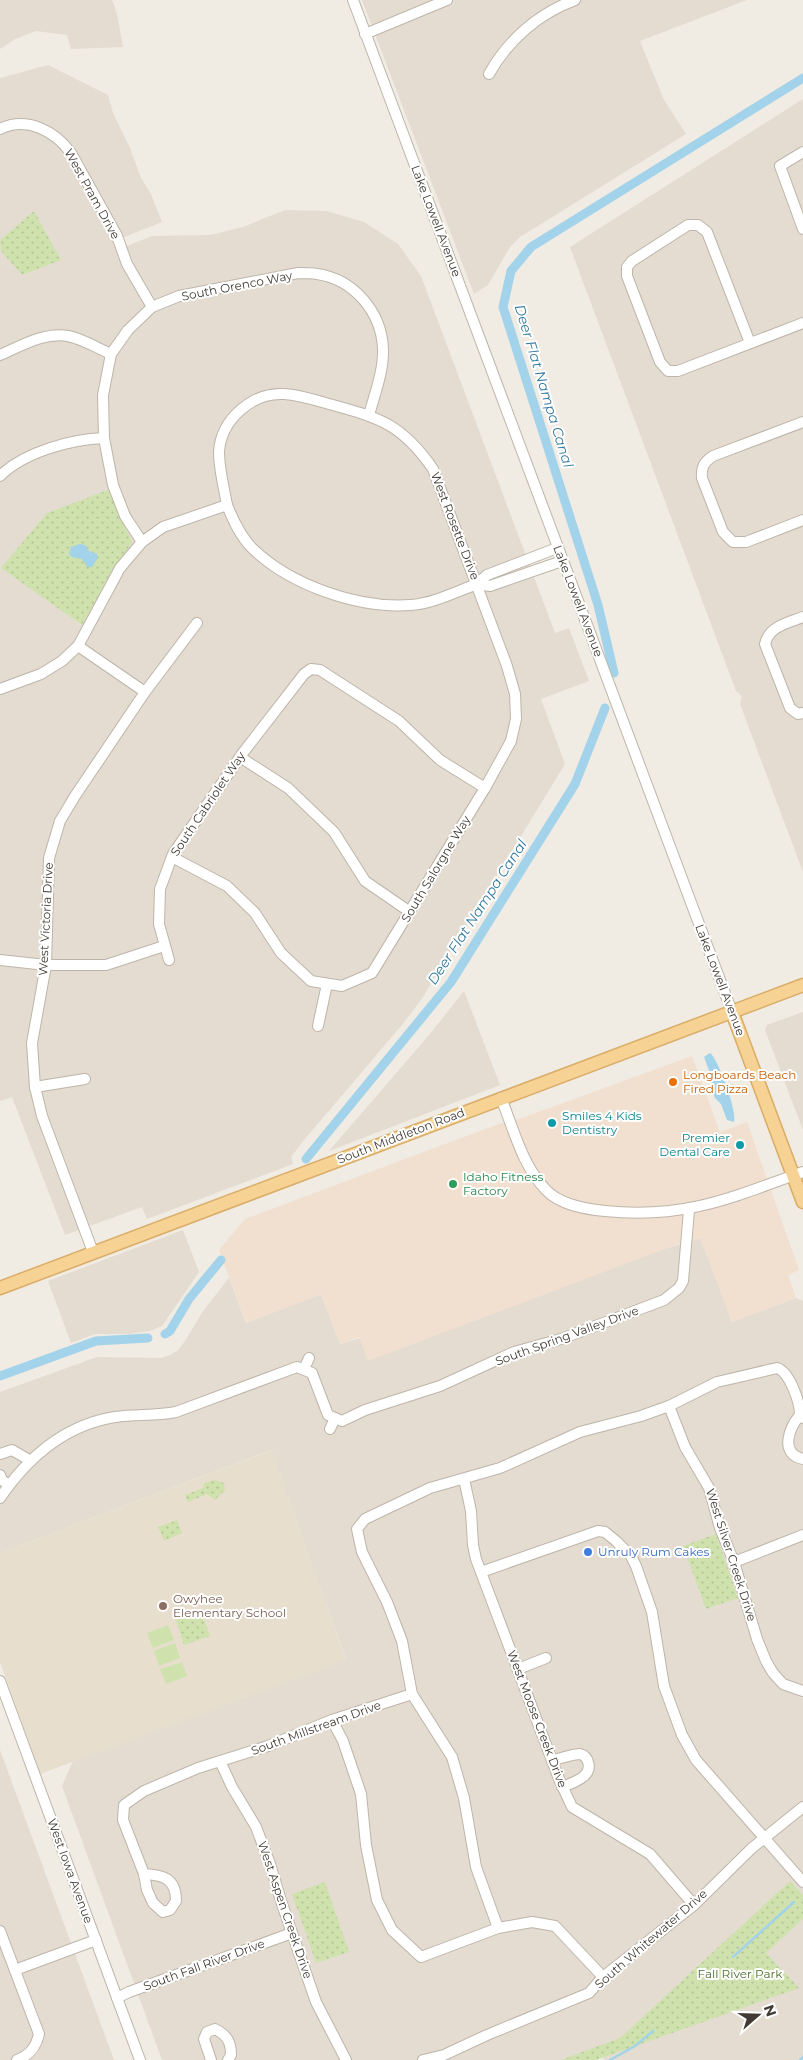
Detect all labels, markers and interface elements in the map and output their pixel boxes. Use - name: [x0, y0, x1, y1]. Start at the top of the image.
- street label: West Pram Drive: [61, 146, 123, 242]
- street label: Lake Lowell Avenue: [408, 163, 465, 279]
- street label: South Orenco Way: [180, 267, 294, 304]
- water label: Deer Flat Nampa Canal: [511, 302, 577, 470]
- street label: West Rosette Drive: [428, 470, 483, 582]
- street label: Lake Lowell Avenue: [550, 543, 607, 659]
- street label: South Cabriolet Way: [167, 748, 248, 859]
- street label: South Salorgne Way: [398, 812, 474, 925]
- water label: Deer Flat Nampa Canal: [423, 836, 531, 988]
- street label: West Victoria Drive: [35, 862, 56, 976]
- street label: Lake Lowell Avenue: [692, 922, 749, 1038]
- place label: Longboards Beach Fired Pizza: [683, 1067, 796, 1096]
- marker: Longboards Beach Fired Pizza: [667, 1076, 679, 1088]
- street label: South Middleton Road: [335, 1104, 467, 1167]
- place label: Smiles 4 Kids Dentistry: [562, 1108, 642, 1137]
- marker: Smiles 4 Kids Dentistry: [546, 1117, 558, 1129]
- place label: Premier Dental Care: [659, 1130, 730, 1159]
- marker: Premier Dental Care: [734, 1139, 746, 1151]
- place label: Idaho Fitness Factory: [463, 1169, 543, 1198]
- marker: Idaho Fitness Factory: [447, 1178, 459, 1190]
- street label: South Spring Valley Drive: [493, 1303, 641, 1368]
- street label: West Silver Creek Drive: [703, 1487, 760, 1623]
- place label: Unruly Rum Cakes: [598, 1544, 710, 1559]
- marker: Unruly Rum Cakes: [582, 1546, 594, 1558]
- place label: Owyhee Elementary School: [173, 1591, 286, 1620]
- marker: Owyhee Elementary School: [157, 1600, 169, 1612]
- street label: West Moose Creek Drive: [504, 1648, 571, 1790]
- street label: South Millstream Drive: [249, 1697, 383, 1758]
- street label: West Iowa Avenue: [45, 1816, 96, 1925]
- street label: West Aspen Creek Drive: [255, 1839, 316, 1980]
- street label: South Whitewater Drive: [591, 1886, 710, 1991]
- street label: South Fall River Drive: [141, 1936, 267, 1993]
- park label: Fall River Park: [698, 1966, 783, 1981]
- north arrow: [733, 1990, 783, 2040]
- text: N: [760, 2002, 781, 2019]

